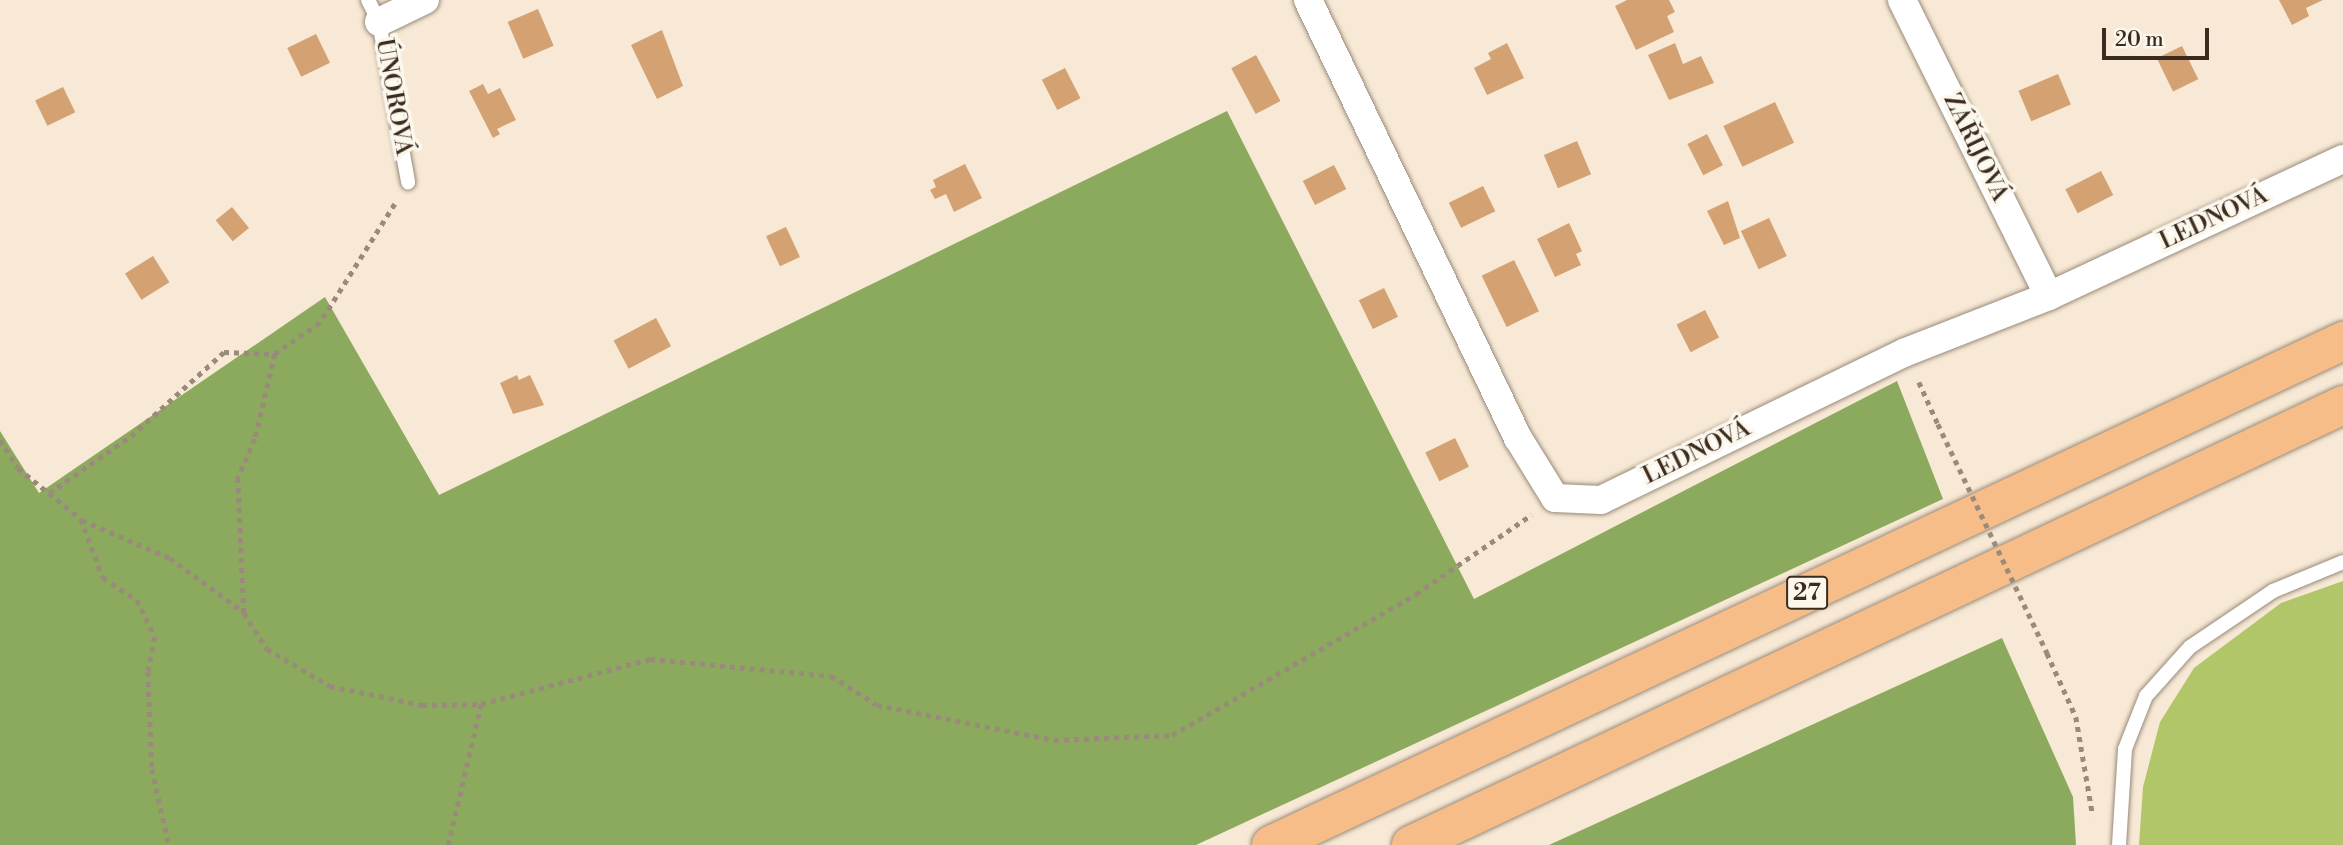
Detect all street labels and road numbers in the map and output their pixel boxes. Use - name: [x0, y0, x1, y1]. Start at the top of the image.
- street label: ÚNOROVÁ: [369, 36, 417, 158]
- street label: ZÁŘIJOVÁ: [1936, 89, 2014, 207]
- street label: LEDNOVÁ: [2155, 181, 2273, 257]
- street label: LEDNOVÁ: [1638, 415, 1756, 491]
- road number: 27: [1786, 573, 1828, 612]

